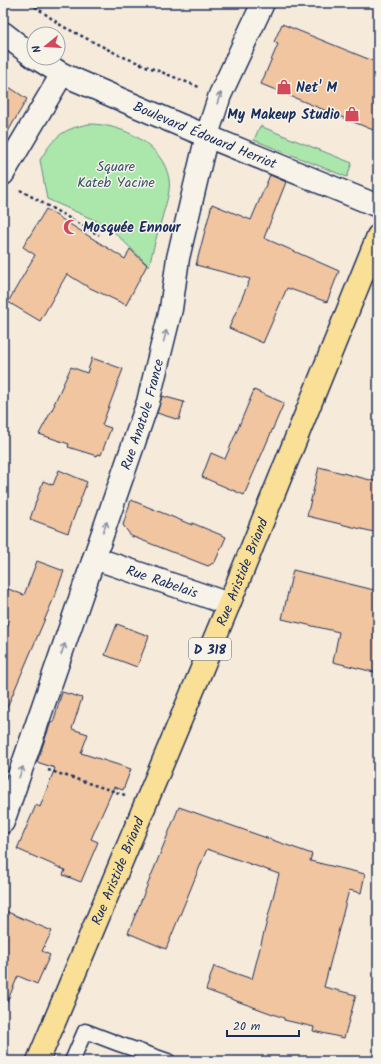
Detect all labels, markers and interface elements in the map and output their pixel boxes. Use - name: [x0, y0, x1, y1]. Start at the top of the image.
- north arrow: [26, 26, 66, 66]
- text: N: [28, 43, 47, 55]
- place label: Net' M: [296, 77, 337, 99]
- shop icon: Net' M: [275, 78, 293, 96]
- one-way arrow: [216, 93, 224, 105]
- street label: Boulevard Édouard Herriot: [129, 96, 280, 176]
- place label: My Makeup Studio: [227, 104, 341, 126]
- shop icon: My Makeup Studio: [343, 105, 361, 123]
- park label: Square Kateb Yacine: [77, 156, 155, 194]
- place label: Mosquée Ennour: [83, 217, 182, 239]
- mosque icon: Mosquée Ennour: [62, 218, 80, 236]
- one-way arrow: [161, 329, 169, 342]
- street label: Rue Anatole France: [115, 356, 170, 473]
- street label: Rue Aristide Briand: [211, 514, 275, 630]
- one-way arrow: [102, 521, 110, 533]
- street label: Rue Rabelais: [123, 560, 201, 605]
- road number: D 318: [189, 638, 231, 660]
- one-way arrow: [60, 643, 67, 656]
- one-way arrow: [17, 767, 25, 779]
- street label: Rue Aristide Briand: [86, 813, 151, 929]
- scale bar: [227, 1012, 299, 1038]
- text: 20 m: [233, 1017, 261, 1036]

